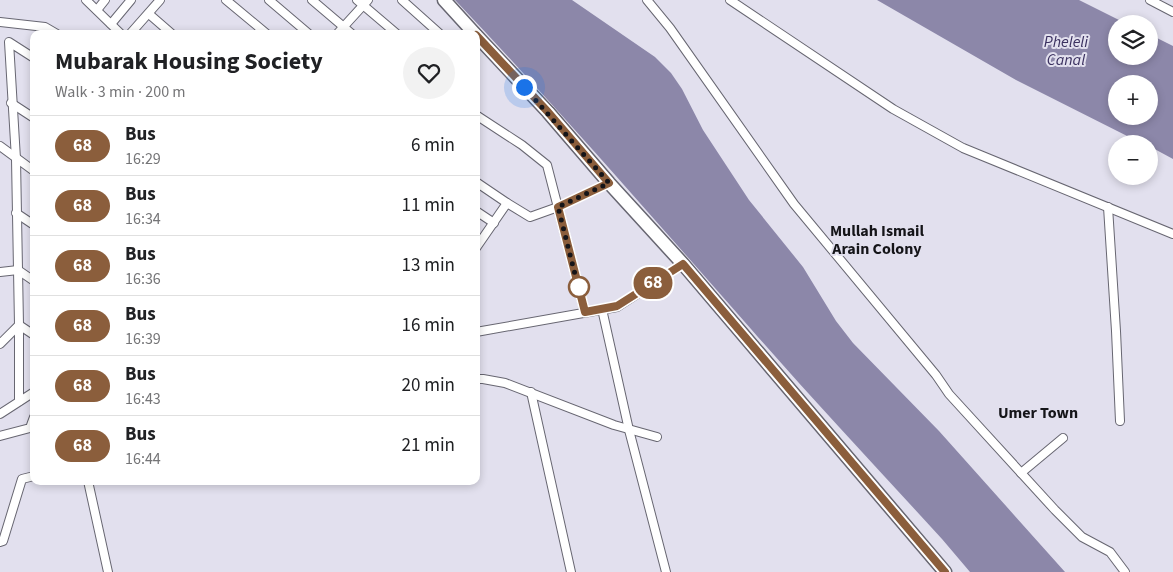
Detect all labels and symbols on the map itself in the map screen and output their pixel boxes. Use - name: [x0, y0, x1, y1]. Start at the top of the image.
- water label: Pheleli Canal: [1044, 31, 1088, 71]
- your location: [512, 75, 537, 100]
- district label: Mullah Ismail Arain Colony: [830, 220, 925, 260]
- line badge: 68: [630, 267, 676, 299]
- unlabelled marker: [568, 276, 590, 298]
- district label: Umer Town: [998, 402, 1078, 424]

